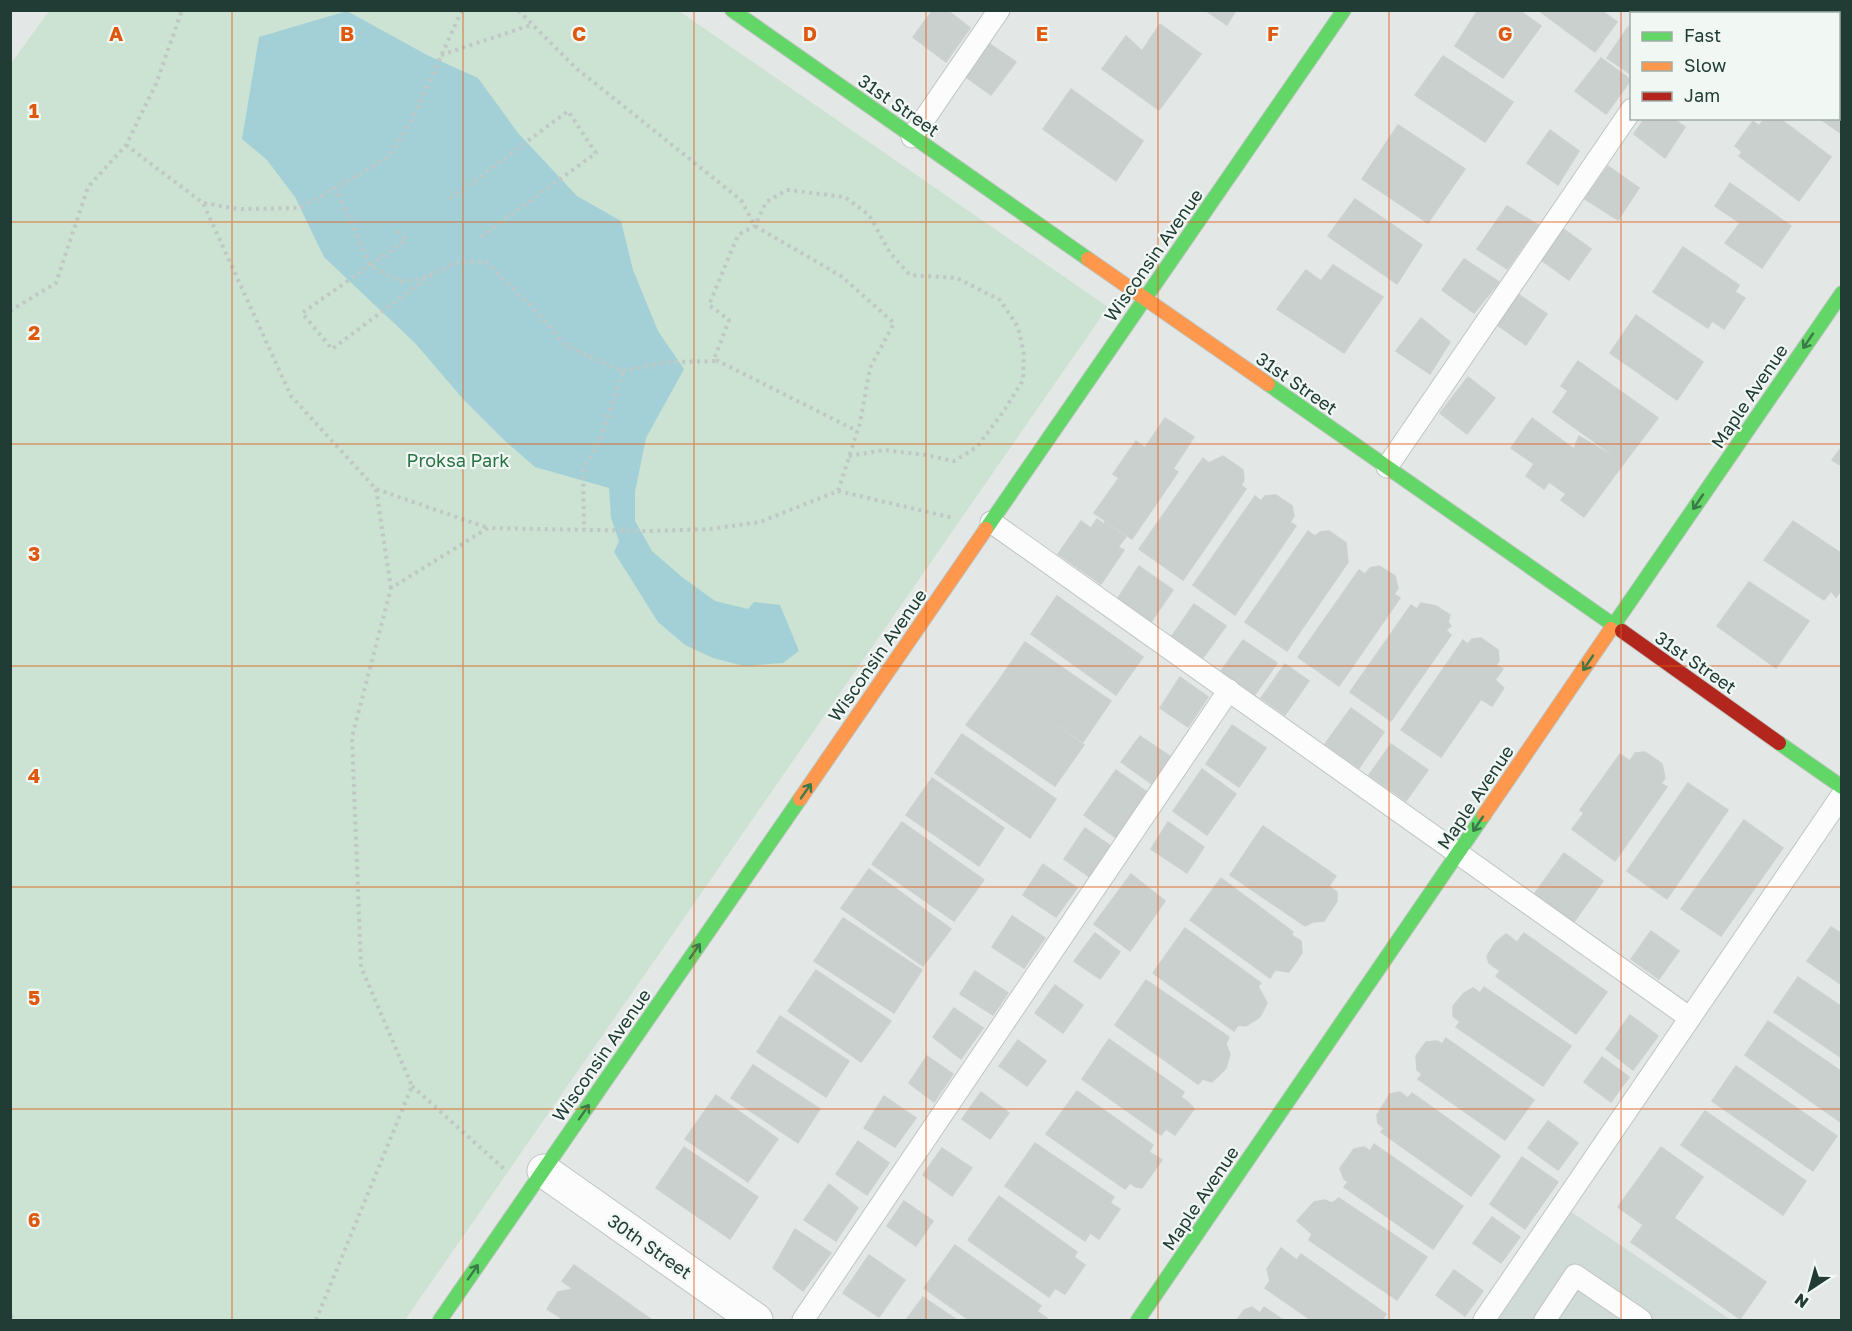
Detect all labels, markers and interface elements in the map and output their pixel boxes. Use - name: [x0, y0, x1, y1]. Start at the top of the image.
- legend: [1630, 12, 1840, 120]
- text: A: [109, 21, 123, 45]
- text: B: [340, 21, 354, 45]
- text: C: [572, 21, 586, 45]
- text: D: [803, 21, 817, 45]
- text: E: [1036, 21, 1048, 45]
- text: F: [1267, 21, 1279, 45]
- text: G: [1498, 21, 1512, 45]
- text: Fast: [1684, 24, 1721, 46]
- text: Slow: [1684, 54, 1727, 76]
- street label: 31st Street: [854, 69, 944, 141]
- text: Jam: [1684, 84, 1720, 106]
- text: 1: [29, 98, 39, 122]
- street label: Wisconsin Avenue: [1099, 184, 1207, 326]
- text: 2: [28, 320, 40, 344]
- one-way arrow: [1802, 333, 1815, 350]
- street label: Maple Avenue: [1706, 340, 1792, 452]
- street label: 31st Street: [1252, 347, 1342, 419]
- park label: Proksa Park: [407, 449, 509, 471]
- one-way arrow: [1692, 494, 1704, 510]
- text: 3: [28, 541, 40, 565]
- street label: Wisconsin Avenue: [823, 584, 931, 726]
- street label: 31st Street: [1651, 626, 1741, 698]
- one-way arrow: [1582, 654, 1594, 671]
- street label: Maple Avenue: [1432, 741, 1518, 853]
- text: 4: [28, 763, 40, 787]
- one-way arrow: [800, 783, 812, 800]
- one-way arrow: [1472, 815, 1484, 831]
- one-way arrow: [689, 944, 701, 960]
- street label: Wisconsin Avenue: [547, 984, 655, 1126]
- text: 5: [28, 985, 40, 1009]
- one-way arrow: [578, 1104, 590, 1121]
- street label: Maple Avenue: [1157, 1142, 1243, 1254]
- text: 6: [28, 1207, 40, 1231]
- street label: 30th Street: [604, 1209, 696, 1283]
- north arrow: [1780, 1259, 1840, 1319]
- one-way arrow: [467, 1265, 479, 1281]
- text: N: [1790, 1289, 1812, 1313]

